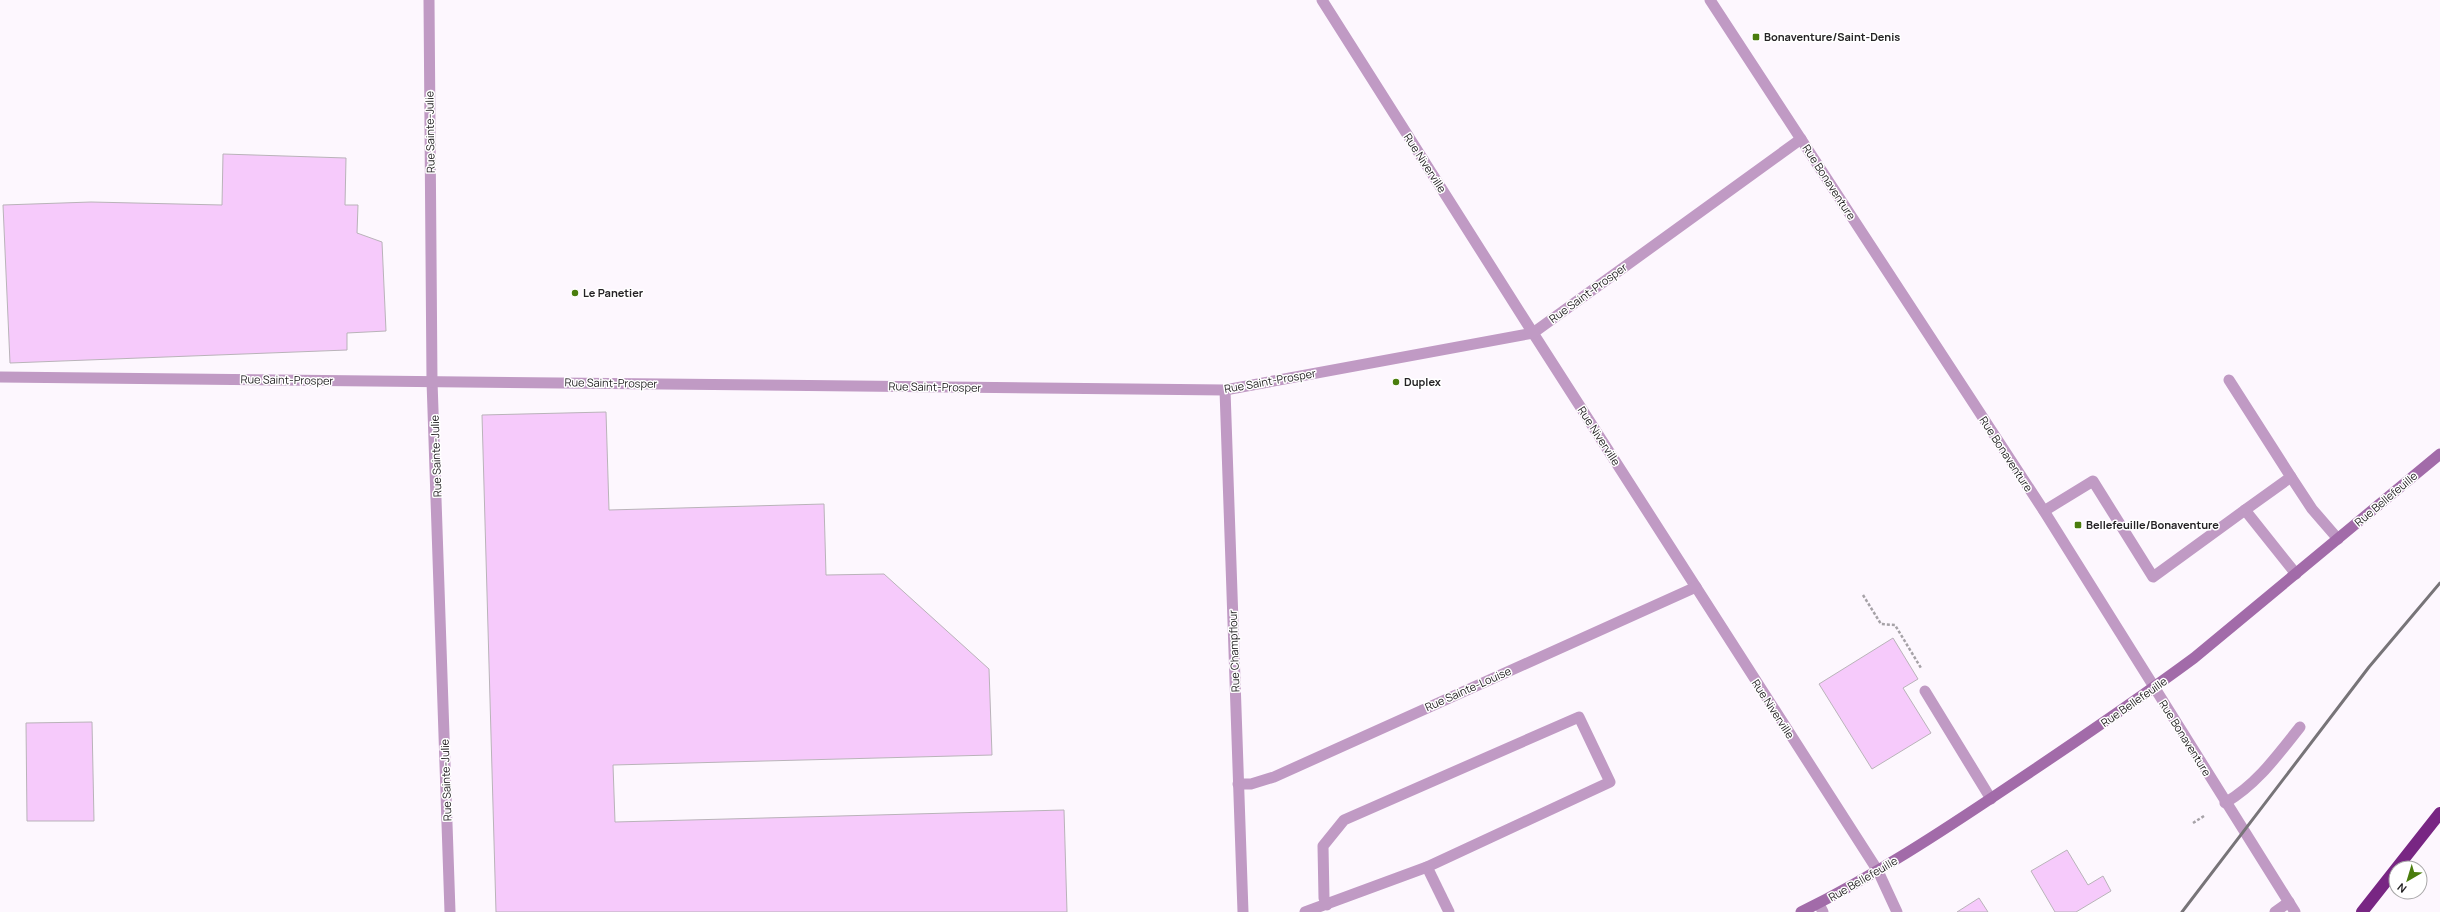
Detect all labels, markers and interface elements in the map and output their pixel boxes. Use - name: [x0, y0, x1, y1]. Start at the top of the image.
- place label: Bonaventure/Saint-Denis: [1764, 29, 1900, 44]
- marker: Bonaventure/Saint-Denis: [1751, 32, 1761, 42]
- street label: Rue Sainte-Julie: [421, 90, 438, 173]
- street label: Rue Niverville: [1401, 130, 1450, 196]
- street label: Rue Bonaventure: [1799, 141, 1860, 223]
- street label: Rue Saint-Prosper: [1546, 259, 1630, 326]
- place label: Le Panetier: [583, 285, 644, 300]
- marker: Le Panetier: [570, 288, 580, 298]
- street label: Rue Saint-Prosper: [1223, 365, 1317, 396]
- street label: Rue Saint-Prosper: [241, 371, 334, 388]
- street label: Rue Saint-Prosper: [565, 374, 658, 391]
- place label: Duplex: [1404, 374, 1441, 389]
- marker: Duplex: [1391, 377, 1401, 387]
- street label: Rue Saint-Prosper: [889, 378, 982, 395]
- street label: Rue Niverville: [1575, 403, 1624, 469]
- street label: Rue Bonaventure: [1976, 413, 2037, 495]
- street label: Rue Sainte-Julie: [427, 414, 444, 497]
- street label: Rue Bellefeuille: [2351, 468, 2421, 529]
- place label: Bellefeuille/Bonaventure: [2086, 517, 2219, 532]
- marker: Bellefeuille/Bonaventure: [2073, 520, 2083, 530]
- street label: Rue Champflour: [1225, 610, 1242, 692]
- street label: Rue Sainte-Louise: [1422, 663, 1514, 714]
- street label: Rue Bellefeuille: [2098, 673, 2170, 730]
- street label: Rue Niverville: [1749, 676, 1798, 742]
- street label: Rue Bonaventure: [2156, 697, 2215, 779]
- street label: Rue Sainte-Julie: [437, 738, 454, 821]
- street label: Rue Bellefeuille: [1825, 852, 1901, 904]
- north arrow: [2388, 860, 2428, 900]
- text: N: [2394, 880, 2409, 897]

